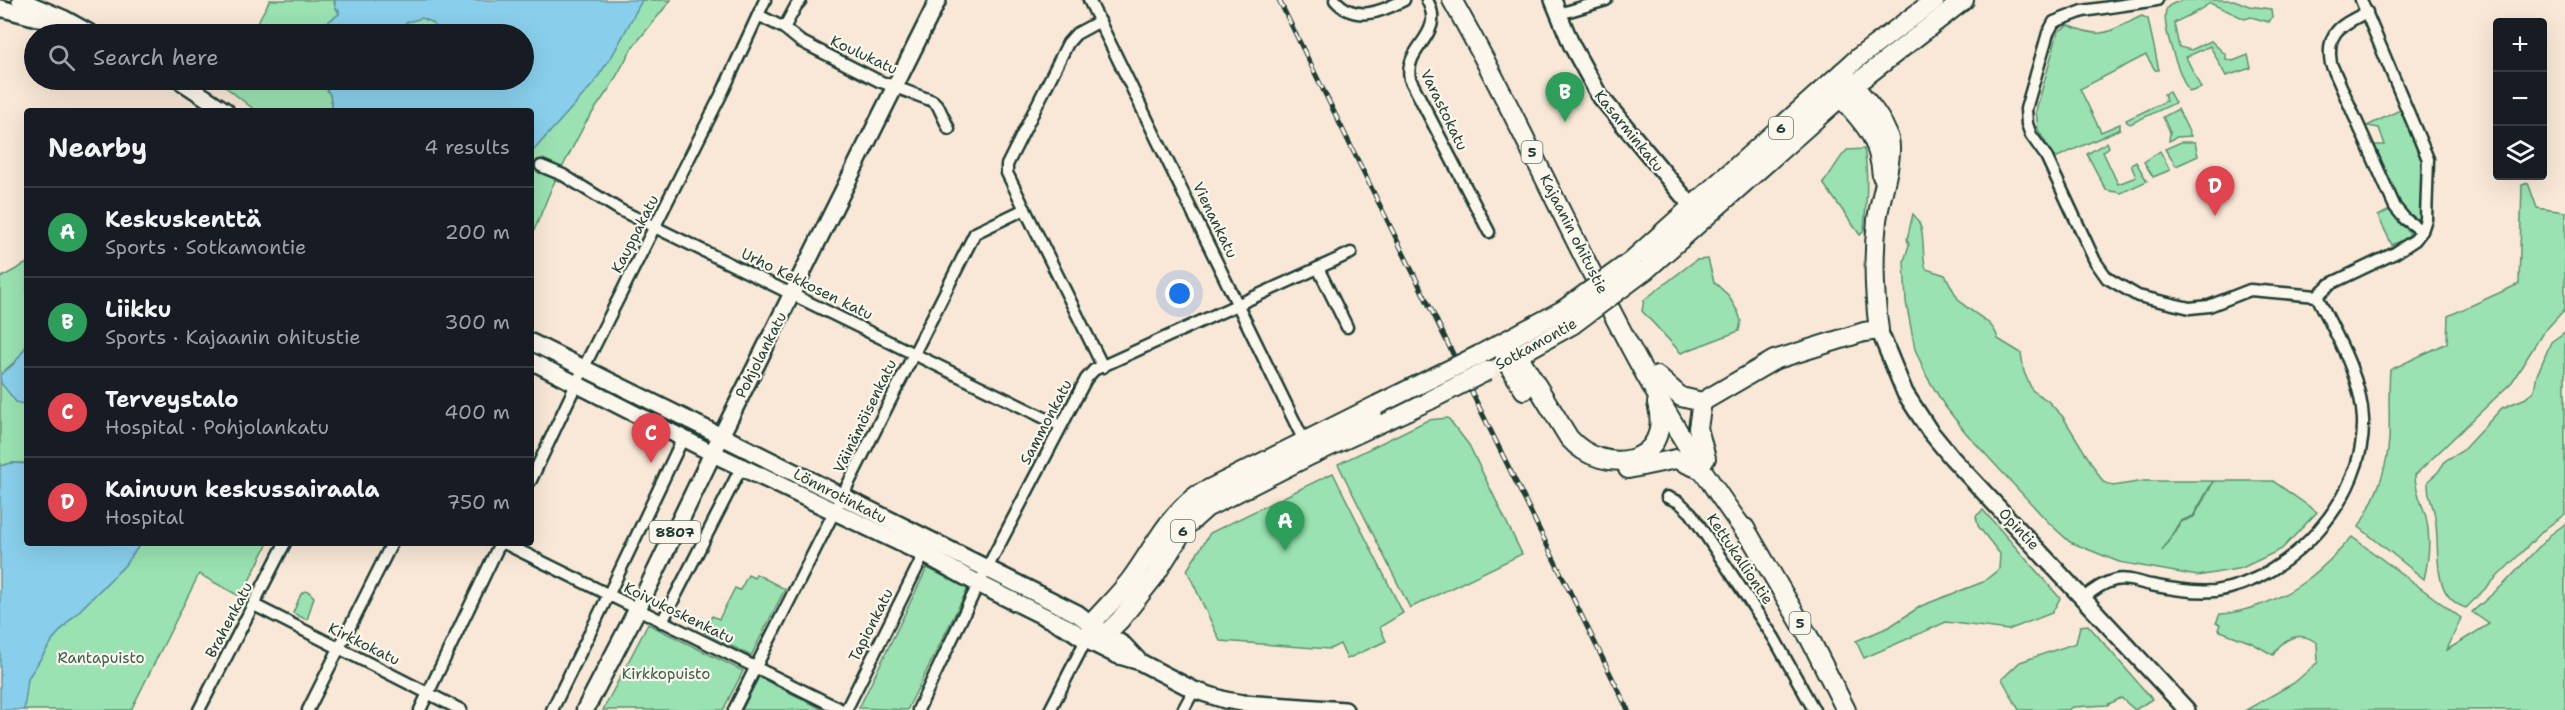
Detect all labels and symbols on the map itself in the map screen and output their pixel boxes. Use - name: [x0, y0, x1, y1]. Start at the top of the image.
- street label: Koulukatu: [827, 31, 901, 79]
- street label: Varastokatu: [1416, 66, 1472, 154]
- pin: B: [1546, 72, 1584, 122]
- street label: Kasarminkatu: [1590, 86, 1668, 176]
- road number: 6: [1769, 117, 1793, 139]
- road number: 5: [1522, 141, 1543, 163]
- pin: D: [2196, 166, 2234, 216]
- street label: Kajaanin ohitustie: [1535, 171, 1613, 297]
- street label: Vienankatu: [1188, 179, 1242, 261]
- street label: Kauppakatu: [607, 191, 663, 277]
- street label: Urho Kekkosen katu: [738, 243, 876, 325]
- your location: [1165, 279, 1194, 308]
- street label: Pohjolankatu: [731, 308, 791, 402]
- street label: Sotkamontie: [1492, 313, 1580, 375]
- street label: Väinämöisenkatu: [829, 356, 901, 476]
- street label: Sammonkatu: [1015, 376, 1077, 468]
- pin: C: [632, 414, 670, 463]
- street label: Lönnrotinkatu: [790, 464, 890, 528]
- pin: A: [1266, 502, 1304, 551]
- street label: Opintie: [1994, 504, 2044, 554]
- street label: Kettukalliontie: [1702, 510, 1778, 608]
- road number: 6: [1171, 520, 1195, 542]
- road number: 8807: [650, 521, 700, 543]
- street label: Koivukoskenkatu: [620, 578, 738, 648]
- street label: Brahenkatu: [201, 579, 257, 661]
- street label: Tapionkatu: [844, 585, 898, 665]
- road number: 5: [1790, 612, 1810, 634]
- street label: Kirkkokatu: [325, 618, 403, 670]
- park label: Rantapuisto: [57, 648, 145, 668]
- park label: Kirkkopuisto: [622, 664, 710, 684]

